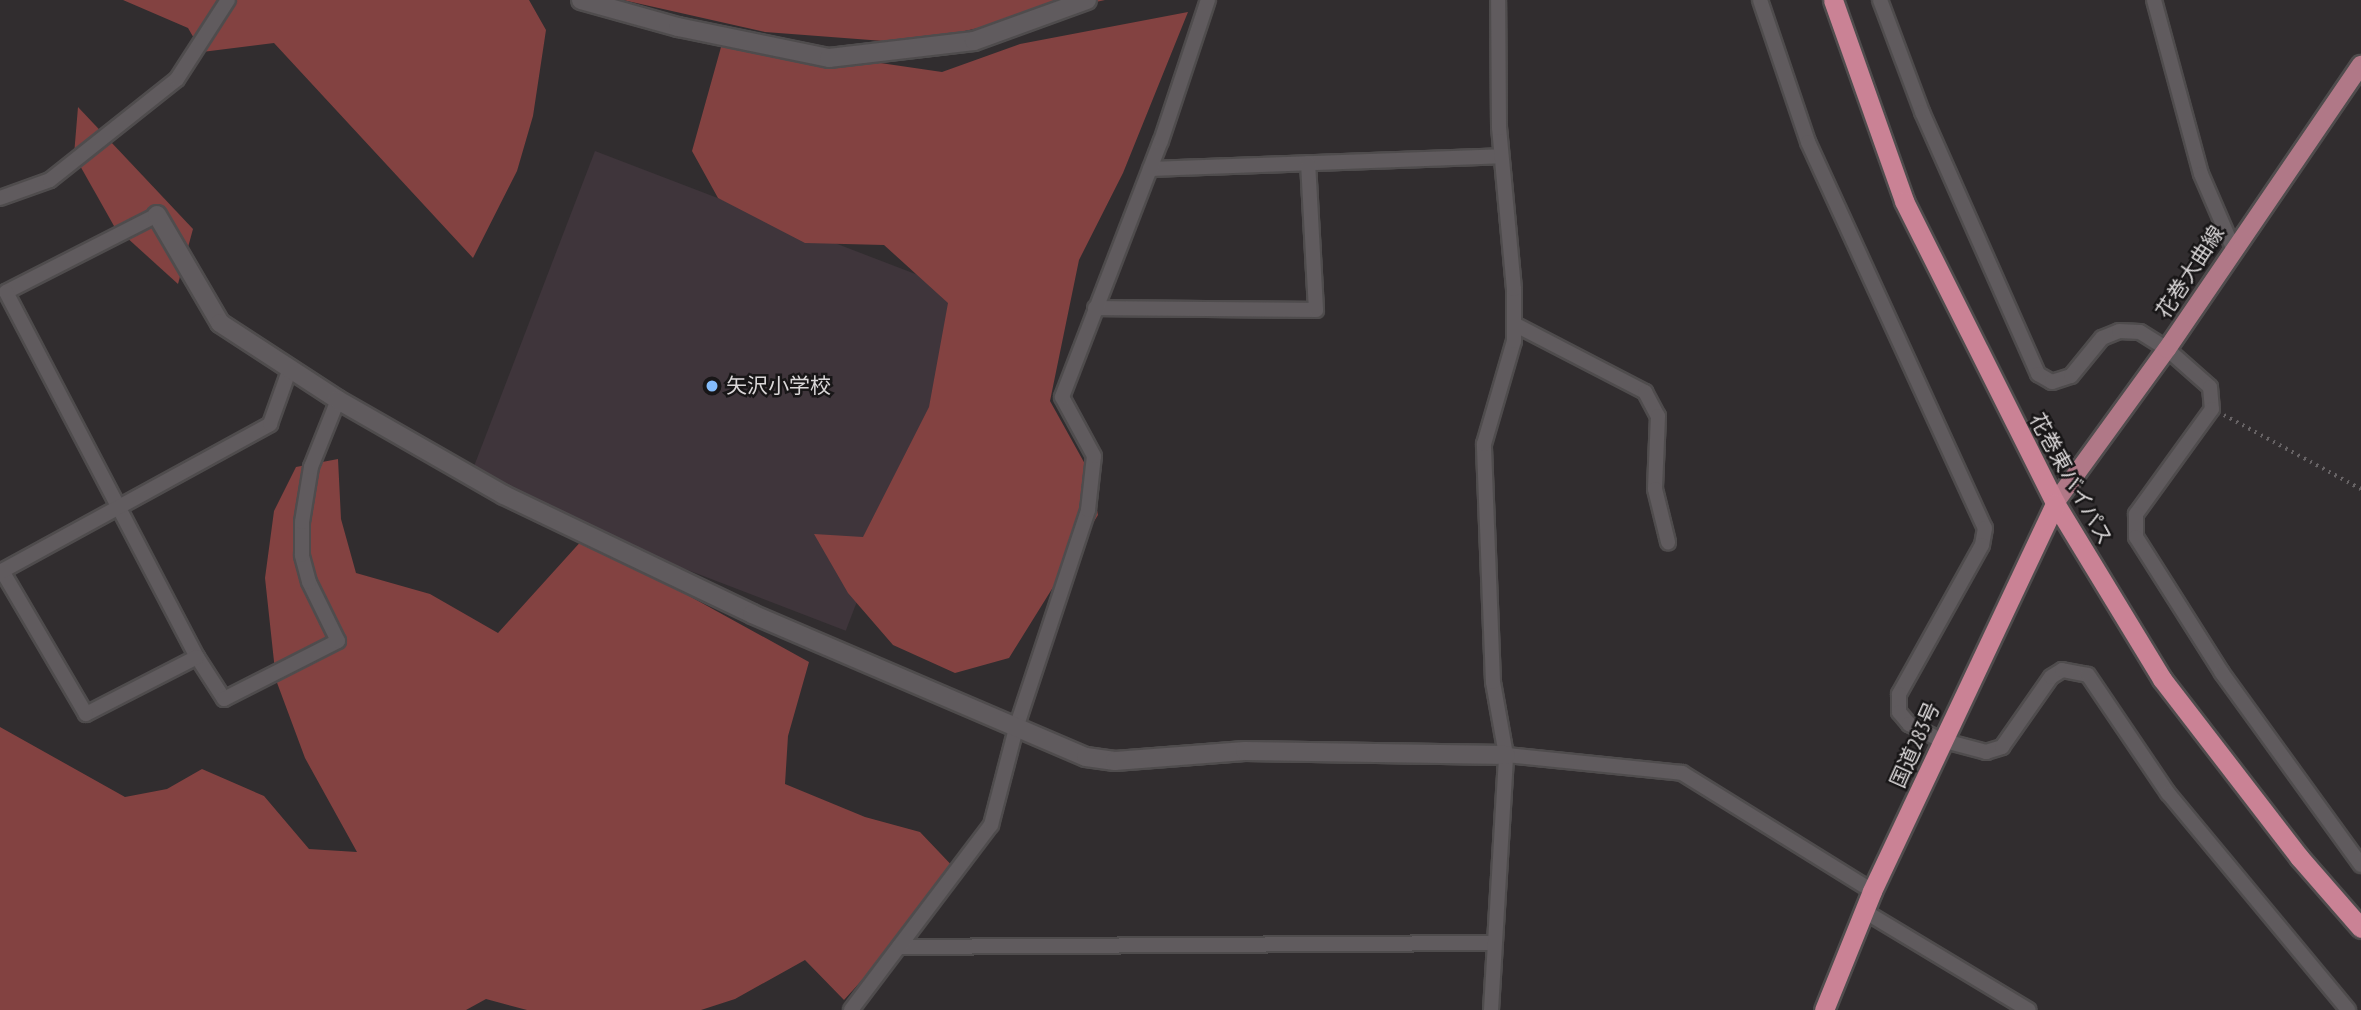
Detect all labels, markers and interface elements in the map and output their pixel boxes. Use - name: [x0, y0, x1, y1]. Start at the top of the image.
- street label: 花巻大曲線: [2151, 221, 2229, 323]
- place label: 矢沢小学校: [726, 373, 831, 399]
- marker: 矢沢小学校: [704, 378, 720, 394]
- street label: 花巻東バイパス: [2024, 409, 2118, 549]
- street label: 国道283号: [1885, 698, 1945, 792]

